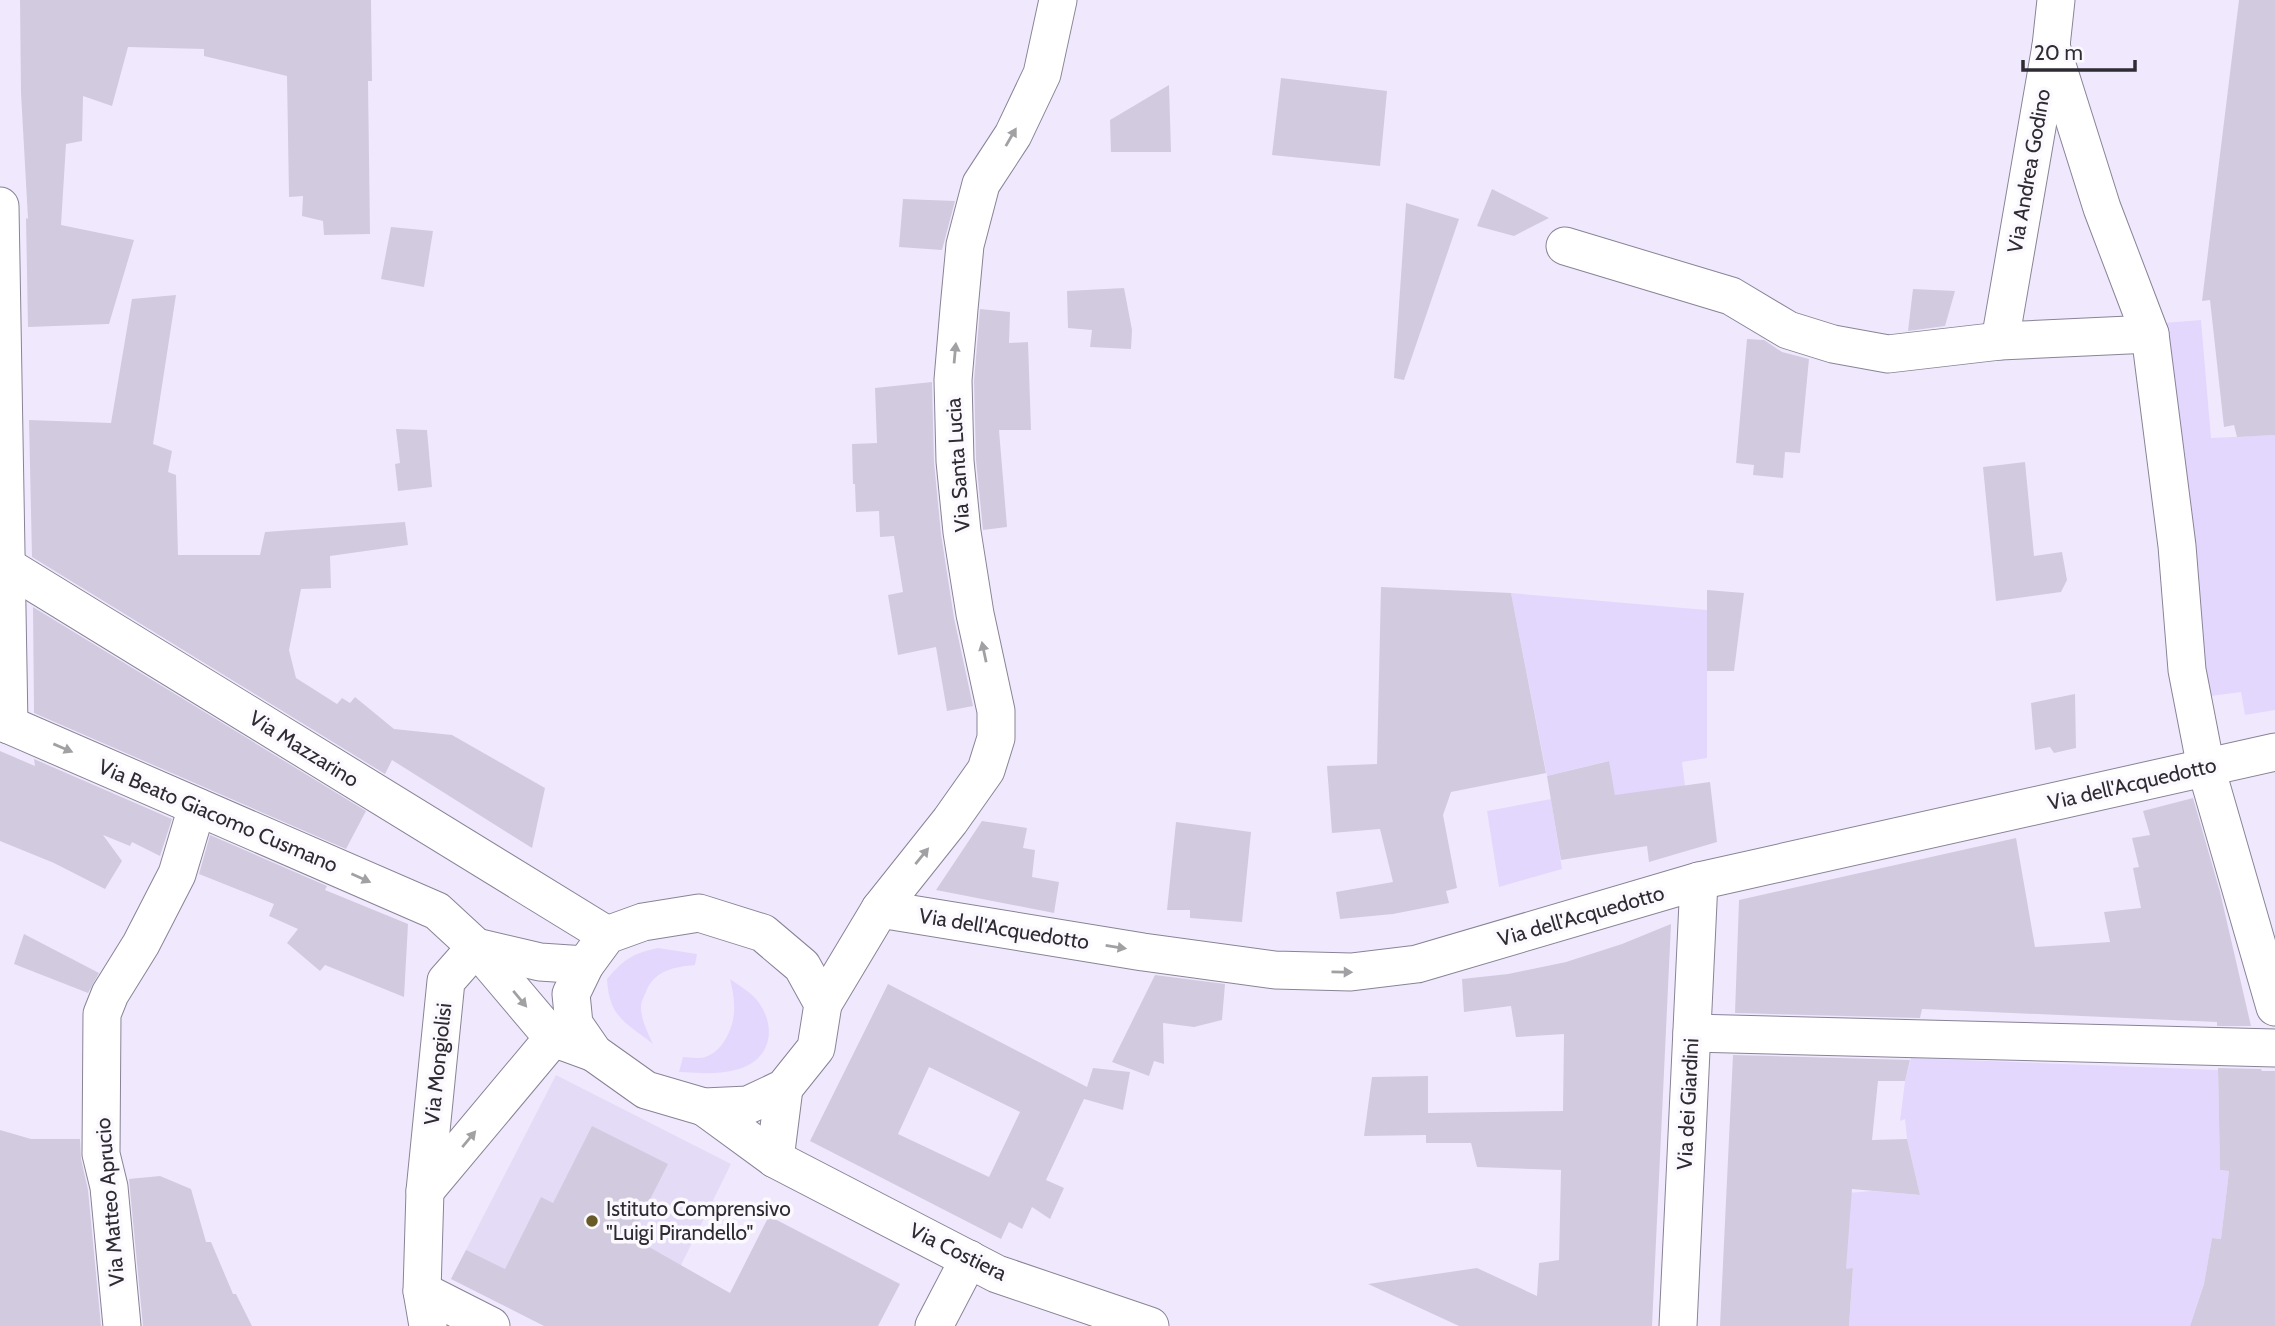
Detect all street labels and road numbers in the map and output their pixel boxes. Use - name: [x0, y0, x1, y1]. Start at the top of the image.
- street label: Via Andrea Godino: [2002, 87, 2055, 255]
- street label: Via Santa Lucia: [940, 397, 975, 533]
- street label: Via Mazzarino: [245, 705, 364, 792]
- street label: Via dell'Acquedotto: [2045, 752, 2219, 815]
- street label: Via Beato Giacomo Cusmano: [95, 754, 342, 877]
- street label: Via dell'Acquedotto: [1495, 880, 1667, 951]
- street label: Via dell'Acquedotto: [917, 903, 1091, 954]
- street label: Via Mongiolisi: [419, 1002, 456, 1126]
- street label: Via dei Giardini: [1672, 1038, 1703, 1170]
- street label: Via Matteo Aprucio: [90, 1117, 129, 1287]
- street label: Via Costiera: [906, 1217, 1011, 1286]

